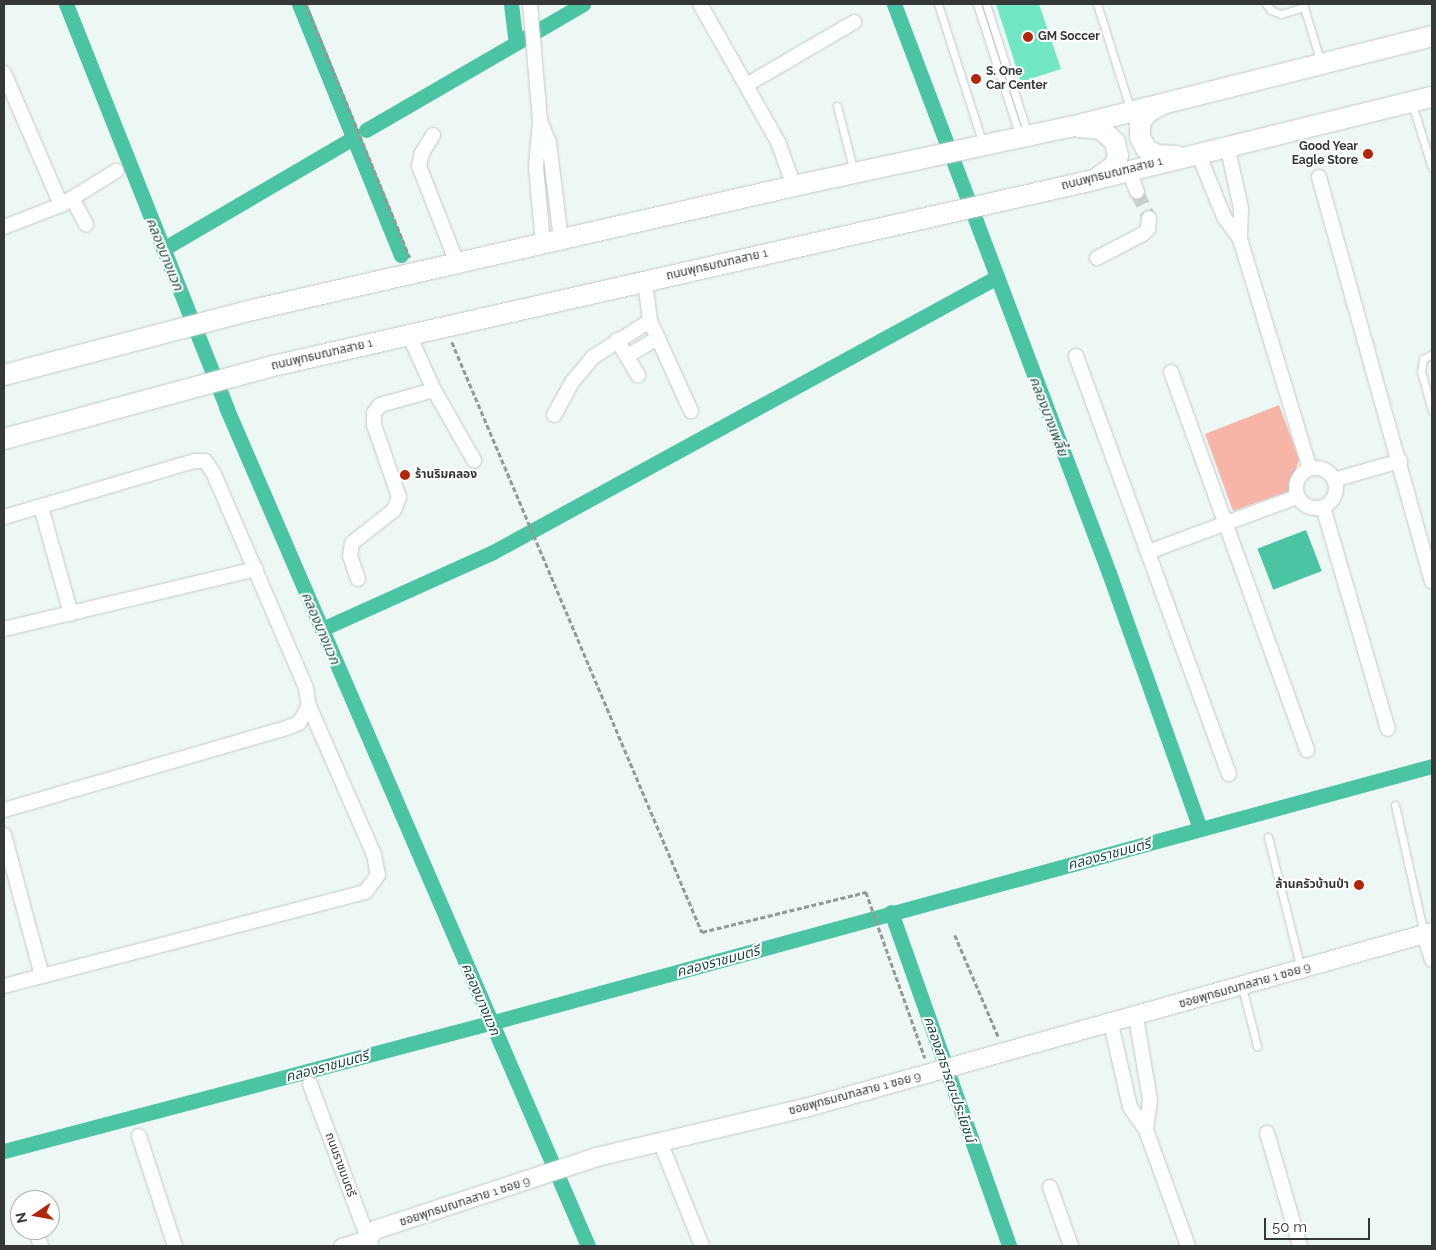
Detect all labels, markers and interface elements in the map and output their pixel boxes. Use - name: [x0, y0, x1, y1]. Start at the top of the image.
- place label: GM Soccer: [1038, 30, 1100, 44]
- marker: GM Soccer: [1022, 31, 1034, 43]
- place label: S. One Car Center: [986, 65, 1048, 93]
- marker: S. One Car Center: [970, 73, 982, 85]
- place label: Good Year Eagle Store: [1292, 140, 1358, 168]
- marker: Good Year Eagle Store: [1362, 148, 1374, 160]
- street label: ถนนพุทธมณฑลสาย 1: [1060, 154, 1164, 194]
- water label: คลองบางแวก: [143, 215, 187, 293]
- street label: ถนนพุทธมณฑลสาย 1: [665, 246, 769, 284]
- street label: ถนนพุทธมณฑลสาย 1: [270, 336, 374, 374]
- water label: คลองบางเพลี้ย: [1026, 374, 1072, 458]
- place label: ร้านริมคลอง: [415, 468, 477, 482]
- marker: ร้านริมคลอง: [399, 469, 411, 481]
- water label: คลองบางแวก: [298, 589, 344, 667]
- water label: คลองราชมนตรี: [1066, 835, 1152, 873]
- place label: ล้านครัวบ้านป่า: [1275, 878, 1349, 892]
- marker: ล้านครัวบ้านป่า: [1353, 879, 1365, 891]
- water label: คลองราชมนตรี: [675, 942, 761, 980]
- water label: คลองบางแวก: [458, 960, 504, 1038]
- street label: ซอยพุทธมณฑลสาย 1 ซอย 9: [1177, 960, 1313, 1012]
- water label: คลองสาธารณะประโยชน์: [921, 1014, 979, 1144]
- water label: คลองราชมนตรี: [284, 1047, 370, 1085]
- street label: ซอยพุทธมณฑลสาย 1 ซอย 9: [787, 1069, 923, 1119]
- street label: ถนนราชมนตรี: [322, 1131, 358, 1199]
- street label: ซอยพุทธมณฑลสาย 1 ซอย 9: [398, 1174, 532, 1230]
- north arrow: [10, 1190, 60, 1240]
- scale bar: [1266, 1208, 1372, 1240]
- text: N: [12, 1211, 30, 1225]
- text: 50 m: [1272, 1218, 1307, 1236]

